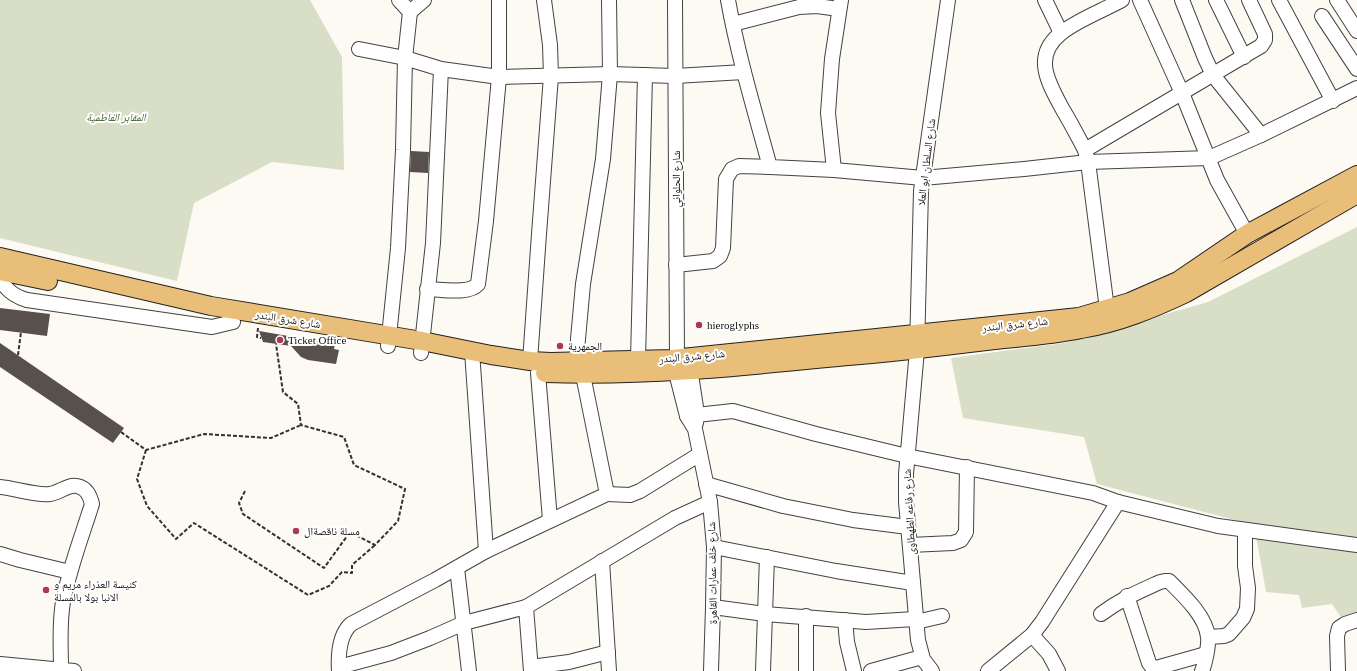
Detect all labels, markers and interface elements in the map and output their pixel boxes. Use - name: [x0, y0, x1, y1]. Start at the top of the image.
- park label: المقابر الفاطمية: [86, 111, 147, 124]
- street label: شارع السلطان ابو العلا: [915, 118, 938, 206]
- street label: شارع الحلواني: [670, 151, 685, 207]
- street label: شارع شرق البندر: [253, 308, 322, 331]
- street label: شارع شرق البندر: [981, 315, 1049, 335]
- place label: hieroglyphs: [707, 319, 759, 331]
- marker: hieroglyphs: [694, 320, 704, 330]
- place label: Ticket Office: [288, 334, 346, 346]
- marker: Ticket Office: [275, 335, 285, 345]
- place label: الجمهرية: [568, 340, 602, 352]
- marker: الجمهرية: [555, 341, 565, 351]
- street label: شارع شرق البندر: [658, 347, 726, 366]
- street label: شارع رفاعه الطهطاوى: [901, 469, 918, 555]
- street label: شارع خلف عمارات القاهرة: [705, 522, 720, 624]
- place label: مسلة ناقصةال: [304, 525, 360, 538]
- marker: مسلة ناقصةال: [291, 526, 301, 536]
- place label: كنيسة العذراء مريم و الانبا بولا بالمسلة: [54, 578, 137, 603]
- marker: كنيسة العذراء مريم و الانبا بولا بالمسلة: [41, 585, 51, 595]

